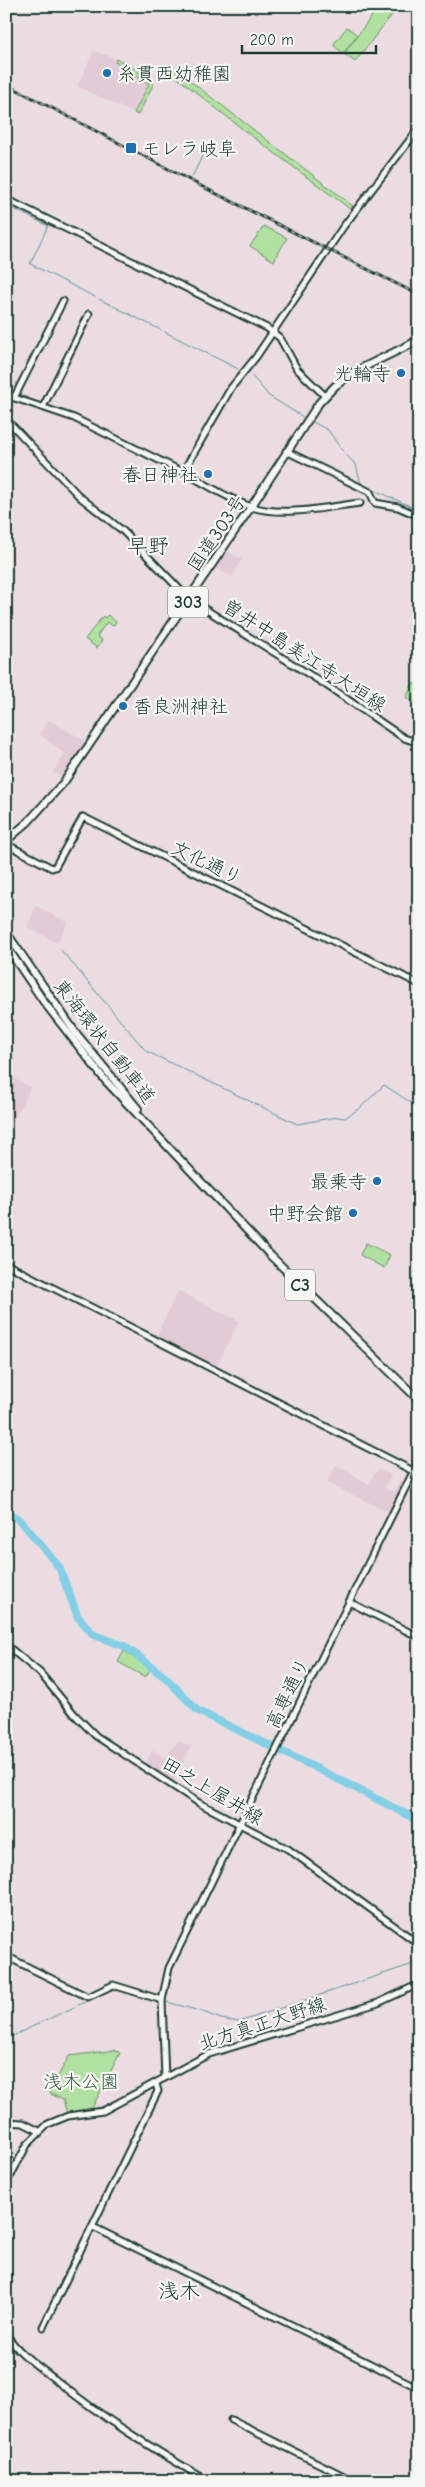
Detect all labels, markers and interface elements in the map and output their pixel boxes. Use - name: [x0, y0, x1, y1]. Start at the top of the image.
- scale bar: [242, 22, 376, 54]
- text: 200 m: [250, 31, 294, 49]
- place label: 糸貫西幼稚園: [117, 63, 231, 85]
- marker: 糸貫西幼稚園: [101, 67, 113, 79]
- place label: モレラ岐阜: [142, 138, 237, 160]
- marker: モレラ岐阜: [124, 141, 138, 155]
- place label: 光輪寺: [334, 363, 391, 385]
- marker: 光輪寺: [395, 367, 407, 379]
- place label: 春日神社: [122, 464, 198, 486]
- marker: 春日神社: [202, 468, 214, 480]
- street label: 国道303号: [183, 491, 251, 576]
- district label: 早野: [127, 534, 169, 558]
- road number: 303: [168, 586, 208, 618]
- street label: 曽井中島美江寺大垣線: [219, 595, 390, 717]
- place label: 香良洲神社: [133, 696, 228, 718]
- marker: 香良洲神社: [117, 700, 129, 712]
- street label: 文化通り: [168, 836, 246, 889]
- street label: 東海環状自動車道: [49, 975, 160, 1108]
- place label: 最乗寺: [310, 1171, 367, 1193]
- marker: 最乗寺: [371, 1175, 383, 1187]
- place label: 中野会館: [267, 1203, 343, 1225]
- marker: 中野会館: [347, 1207, 359, 1219]
- road number: C3: [285, 1270, 315, 1300]
- street label: 高専通り: [261, 1654, 314, 1732]
- street label: 田之上屋井線: [158, 1752, 267, 1830]
- street label: 北方真正大野線: [196, 1993, 329, 2055]
- park label: 浅木公園: [43, 2071, 119, 2093]
- district label: 浅木: [158, 2279, 200, 2303]

